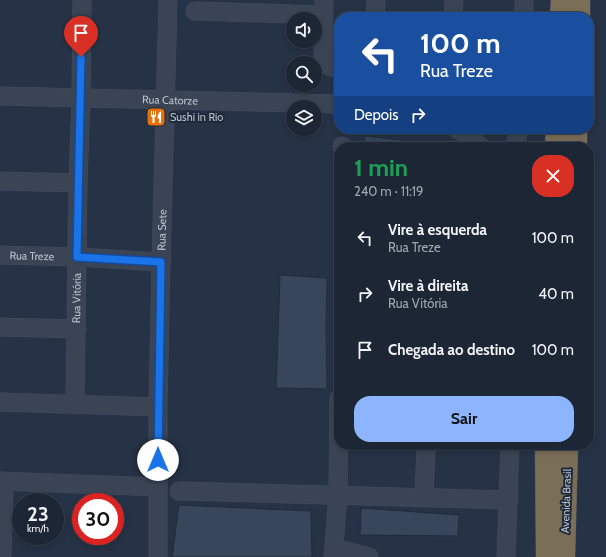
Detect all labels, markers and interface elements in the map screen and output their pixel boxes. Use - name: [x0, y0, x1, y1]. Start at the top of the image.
- map controls: [286, 12, 322, 136]
- button: sound: [286, 12, 322, 48]
- pin: [64, 16, 98, 57]
- icon: arrive: [70, 22, 92, 44]
- text: 100 m: [420, 26, 501, 60]
- icon: left: [354, 28, 406, 80]
- button: search: [286, 56, 322, 92]
- text: Rua Treze: [420, 60, 493, 82]
- street label: Rua Catorze: [142, 92, 198, 108]
- button: layers: [286, 100, 322, 136]
- icon: right: [407, 104, 429, 126]
- restaurant icon: Sushi in Rio: [145, 106, 167, 128]
- text: Depois: [354, 106, 399, 124]
- place label: Sushi in Rio: [170, 110, 223, 124]
- text: 1 min: [354, 153, 408, 182]
- button: close: [532, 155, 574, 197]
- text: 240 m · 11:19: [354, 183, 423, 199]
- street label: Rua Sete: [154, 209, 169, 251]
- text: Vire à esquerda: [388, 221, 487, 239]
- icon: left: [354, 227, 376, 249]
- text: 100 m: [532, 229, 574, 247]
- text: Rua Treze: [388, 239, 441, 255]
- street label: Rua Treze: [9, 248, 55, 263]
- street label: Rua Vitória: [69, 272, 84, 323]
- text: Vire à direita: [388, 277, 469, 295]
- icon: right: [354, 283, 376, 305]
- text: 40 m: [538, 285, 574, 303]
- text: Rua Vitória: [388, 295, 448, 311]
- icon: arrive: [354, 339, 376, 361]
- text: Chegada ao destino: [388, 341, 515, 359]
- text: 100 m: [532, 341, 574, 359]
- button: Sair: [354, 396, 574, 442]
- position arrow: [137, 439, 179, 481]
- street label: Avenida Brasil: [558, 468, 574, 533]
- speed limit sign: 30: [72, 493, 124, 545]
- text: 23: [27, 502, 49, 526]
- text: km/h: [27, 522, 49, 535]

